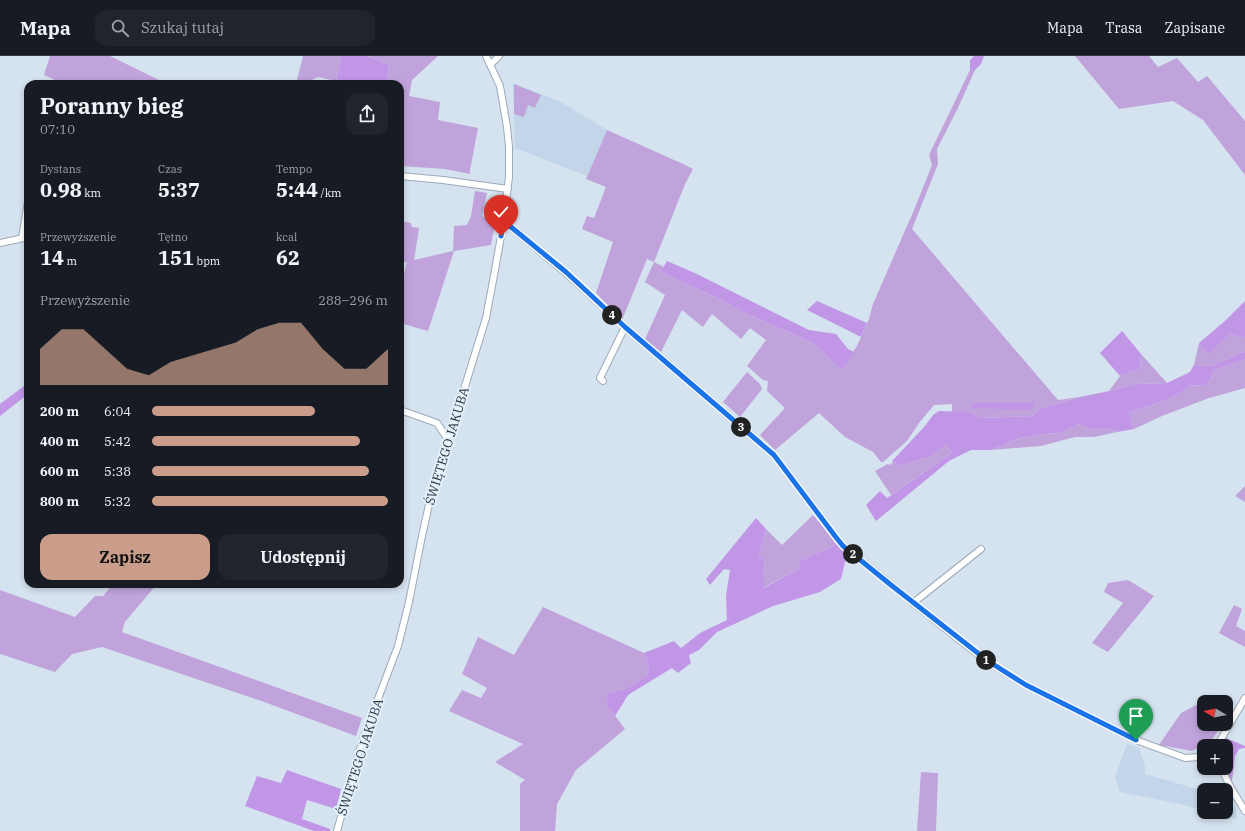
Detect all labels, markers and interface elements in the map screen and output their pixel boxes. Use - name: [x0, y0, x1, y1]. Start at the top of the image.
- search box: [95, 10, 375, 46]
- text: Mapa: [20, 16, 71, 40]
- icon: search: [109, 17, 131, 39]
- text: Szukaj tutaj: [141, 18, 224, 37]
- text: Mapa: [1047, 19, 1083, 37]
- text: Trasa: [1105, 19, 1143, 37]
- text: Zapisane: [1165, 19, 1225, 37]
- text: Poranny bieg: [40, 91, 184, 120]
- button: share: [346, 93, 388, 135]
- text: 07:10: [40, 121, 75, 138]
- text: Dystans: [40, 162, 81, 176]
- text: Czas: [158, 162, 182, 176]
- text: Tempo: [276, 162, 312, 176]
- text: 0.98: [40, 176, 82, 203]
- text: 5:37: [158, 176, 200, 203]
- text: 5:44: [276, 176, 318, 203]
- text: km: [82, 186, 101, 200]
- text: /km: [318, 186, 342, 200]
- pin: [484, 195, 518, 236]
- icon: check: [490, 201, 512, 223]
- text: Przewyższenie: [40, 230, 116, 244]
- text: Tętno: [158, 230, 188, 244]
- text: kcal: [276, 230, 297, 244]
- text: 14: [40, 244, 64, 271]
- text: 151: [158, 244, 194, 271]
- text: 62: [276, 244, 300, 271]
- text: m: [64, 254, 77, 268]
- text: bpm: [194, 254, 220, 268]
- text: Przewyższenie: [40, 292, 130, 309]
- text: 288–296 m: [318, 292, 388, 309]
- pin: 4: [602, 305, 622, 325]
- text: 4: [609, 308, 615, 322]
- street label: ŚWIĘTEGO JAKUBA: [421, 385, 473, 507]
- text: 200 m: [40, 403, 79, 420]
- text: 6:04: [104, 403, 131, 420]
- pin: 3: [731, 417, 751, 437]
- text: 3: [738, 420, 744, 434]
- text: 400 m: [40, 433, 79, 450]
- text: 5:42: [104, 433, 131, 450]
- text: 600 m: [40, 463, 79, 480]
- text: 5:38: [104, 463, 131, 480]
- text: 800 m: [40, 493, 79, 510]
- text: 5:32: [104, 493, 131, 510]
- button: Zapisz: [40, 534, 210, 580]
- button: Udostępnij: [218, 534, 388, 580]
- pin: 2: [843, 544, 863, 564]
- text: 2: [850, 547, 856, 561]
- pin: 1: [976, 650, 996, 670]
- text: 1: [983, 653, 989, 667]
- north arrow: [1197, 695, 1233, 731]
- map controls: [1197, 695, 1233, 819]
- street label: ŚWIĘTEGO JAKUBA: [333, 696, 387, 818]
- pin: [1119, 699, 1153, 740]
- icon: arrive: [1125, 705, 1147, 727]
- button: +: [1197, 739, 1233, 775]
- button: −: [1197, 783, 1233, 819]

